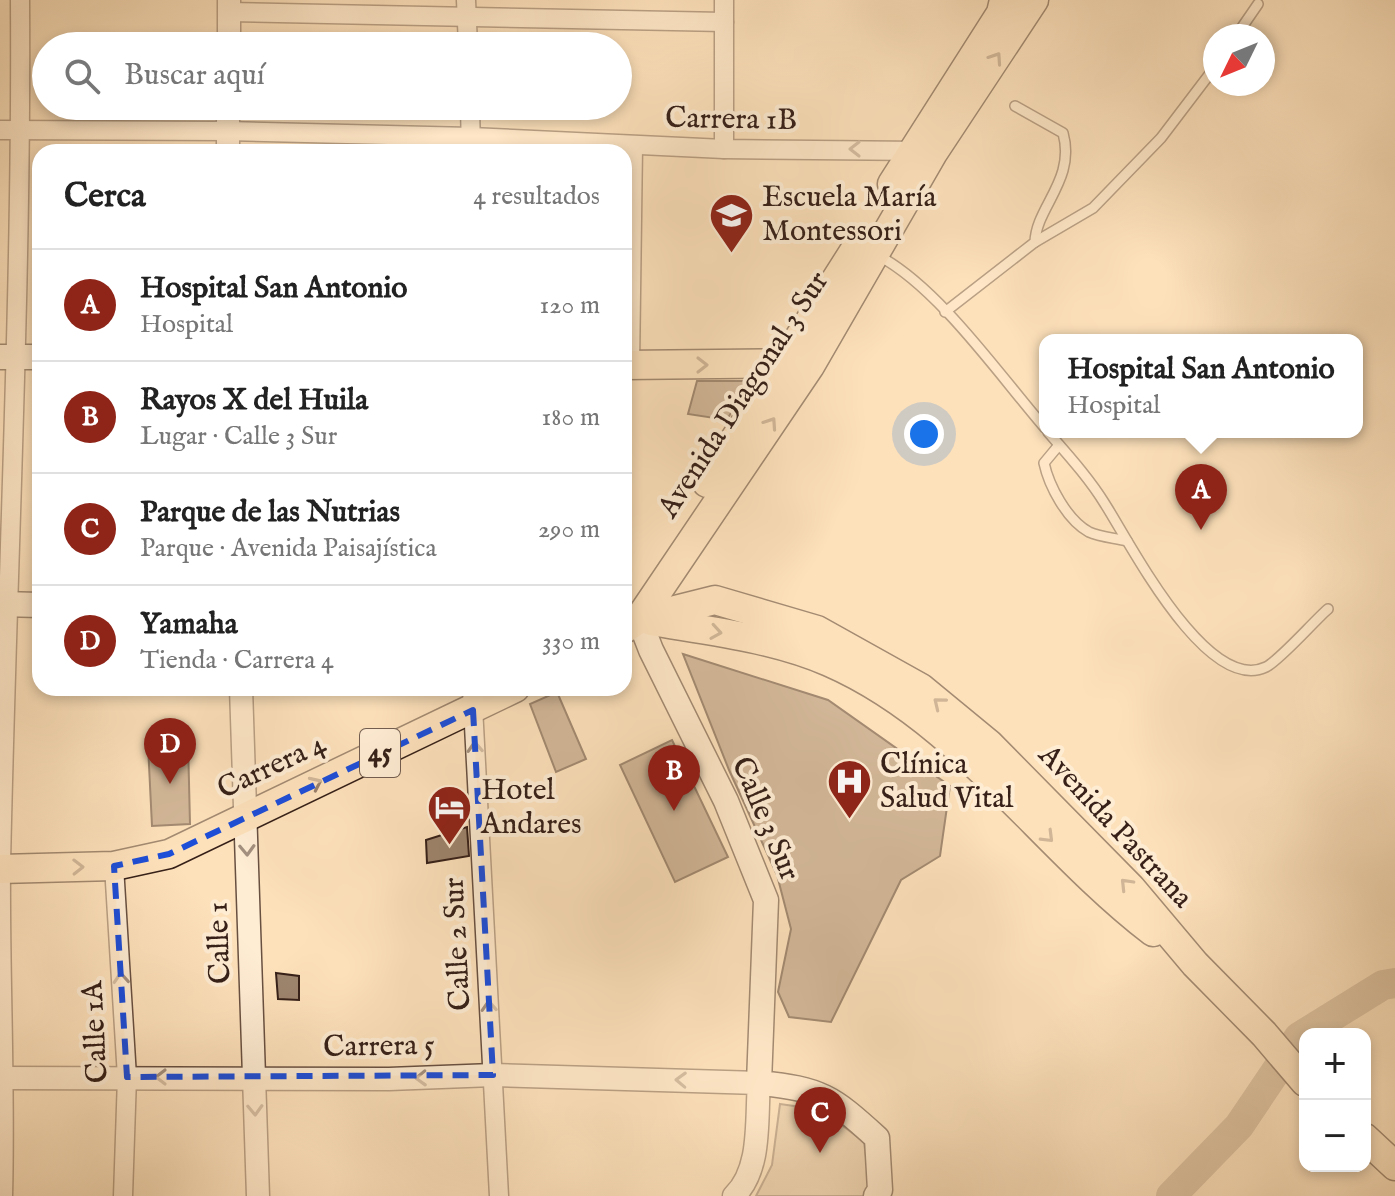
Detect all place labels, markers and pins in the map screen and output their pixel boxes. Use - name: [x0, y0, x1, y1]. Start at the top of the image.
- place label: Escuela María Montessori: [762, 179, 936, 251]
- school or university icon: Escuela María Montessori: [707, 191, 755, 254]
- pin: A: [1175, 464, 1227, 530]
- pin: D: [144, 718, 196, 784]
- pin: B: [648, 745, 700, 811]
- place label: Clínica Salud Vital: [880, 746, 1014, 818]
- hospital icon: Clínica Salud Vital: [825, 758, 873, 821]
- place label: Hotel Andares: [480, 772, 582, 844]
- hotel icon: Hotel Andares: [426, 784, 474, 847]
- pin: C: [794, 1087, 846, 1153]

